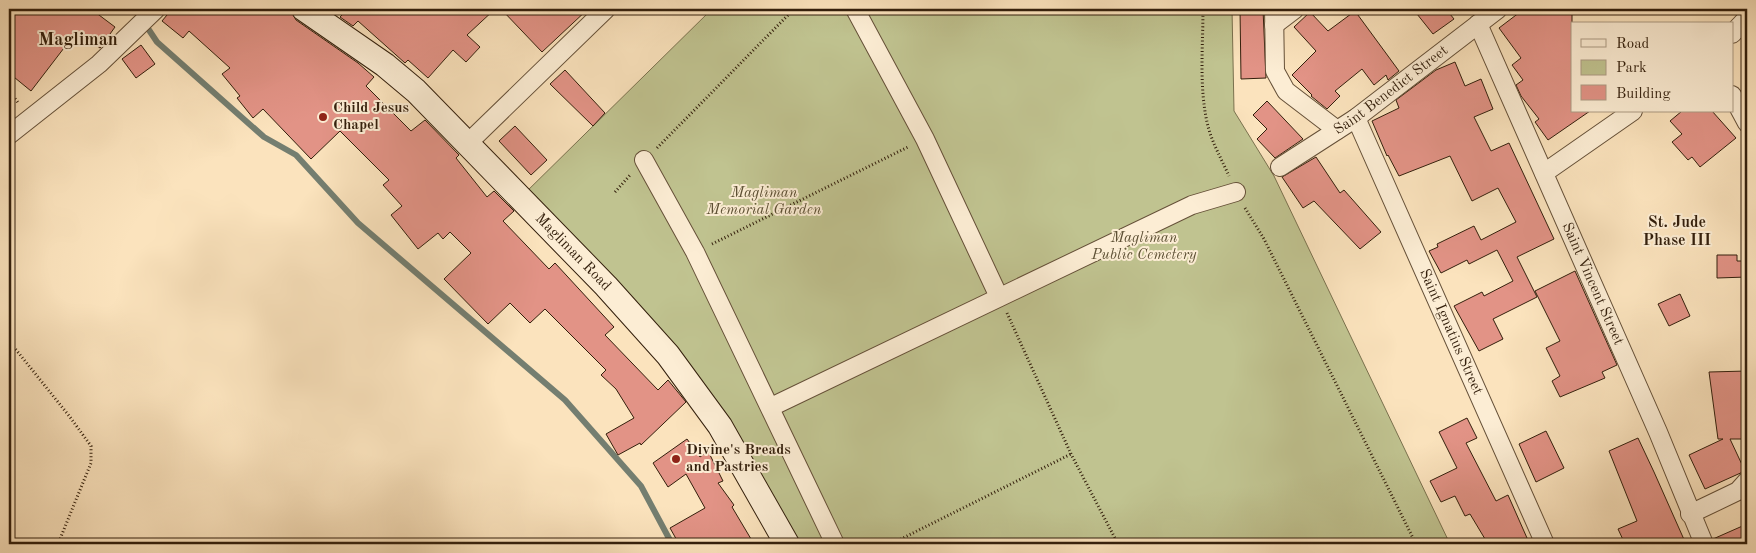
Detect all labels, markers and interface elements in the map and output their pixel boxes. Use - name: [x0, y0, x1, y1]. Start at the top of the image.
- legend: [1571, 22, 1734, 112]
- district label: Magliman: [38, 31, 118, 49]
- text: Road: [1616, 37, 1650, 52]
- street label: Saint Benedict Street: [1331, 43, 1451, 138]
- text: Park: [1616, 61, 1647, 76]
- text: Building: [1616, 87, 1671, 102]
- place label: Child Jesus Chapel: [333, 101, 409, 133]
- marker: Child Jesus Chapel: [317, 111, 329, 123]
- park label: Magliman Memorial Garden: [706, 186, 822, 218]
- street label: Magliman Road: [532, 211, 614, 294]
- district label: St. Jude Phase III: [1643, 215, 1711, 249]
- street label: Saint Vincent Street: [1559, 220, 1626, 347]
- park label: Magliman Public Cemetery: [1090, 231, 1197, 263]
- street label: Saint Ignatius Street: [1417, 267, 1485, 397]
- place label: Divine's Breads and Pastries: [686, 443, 791, 475]
- marker: Divine's Breads and Pastries: [670, 453, 682, 465]

